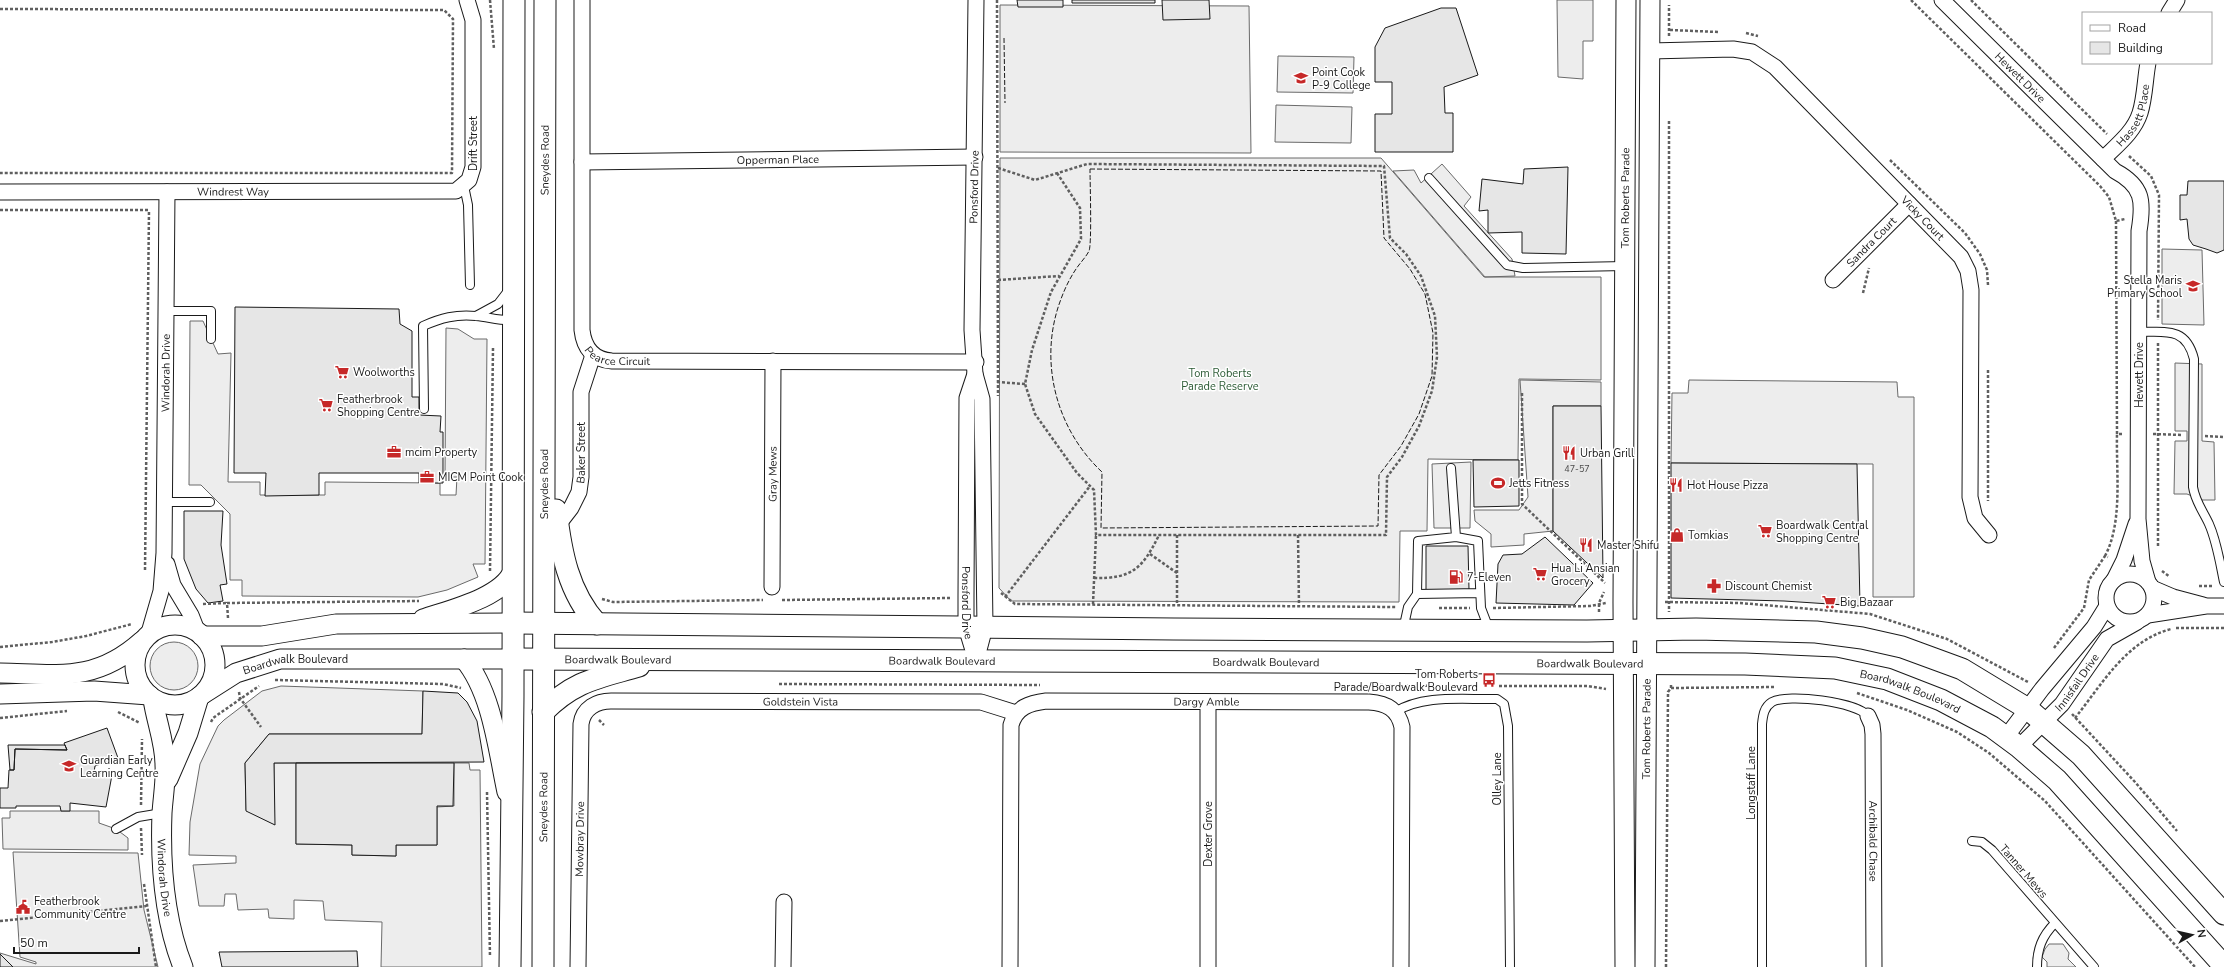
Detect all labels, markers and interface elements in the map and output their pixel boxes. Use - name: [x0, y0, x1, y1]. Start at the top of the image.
- legend: [2082, 12, 2212, 64]
- text: Road: [2118, 20, 2146, 36]
- text: Building: [2118, 40, 2163, 56]
- street label: Hewett Drive: [1991, 49, 2049, 106]
- place label: Point Cook P-9 College: [1312, 65, 1371, 93]
- school or university icon: Point Cook P-9 College: [1293, 70, 1309, 86]
- street label: Hassett Place: [2113, 83, 2153, 150]
- street label: Drift Street: [466, 116, 481, 171]
- street label: Sneydes Road: [538, 125, 553, 195]
- street label: Tom Roberts Parade: [1618, 148, 1633, 248]
- street label: Ponsford Drive: [966, 150, 983, 224]
- street label: Opperman Place: [737, 152, 819, 168]
- street label: Windrest Way: [197, 184, 269, 200]
- street label: Vicky Court: [1897, 192, 1948, 244]
- street label: Sandra Court: [1843, 214, 1900, 271]
- place label: Stella Maris Primary School: [2107, 273, 2183, 301]
- school or university icon: Stella Maris Primary School: [2185, 278, 2201, 294]
- street label: Windorah Drive: [158, 334, 174, 412]
- street label: Hewett Drive: [2132, 342, 2147, 408]
- street label: Pearce Circuit: [581, 343, 650, 369]
- supermarket icon: Woolworths: [334, 364, 350, 380]
- place label: Woolworths: [353, 365, 415, 380]
- park label: Tom Roberts Parade Reserve: [1181, 366, 1259, 394]
- place label: Featherbrook Shopping Centre: [337, 392, 420, 420]
- supermarket icon: Featherbrook Shopping Centre: [318, 397, 334, 413]
- street label: Baker Street: [573, 422, 589, 485]
- office icon: mcim Property: [386, 444, 402, 460]
- place label: mcim Property: [405, 445, 478, 460]
- restaurant icon: Urban Grill: [1561, 445, 1577, 461]
- street label: Gray Mews: [765, 446, 781, 502]
- place label: Urban Grill: [1580, 446, 1635, 461]
- street label: Sneydes Road: [537, 449, 552, 519]
- house number: 47-57: [1564, 463, 1590, 475]
- office icon: MICM Point Cook: [419, 469, 435, 485]
- place label: MICM Point Cook: [438, 470, 523, 485]
- sports icon: Jetts Fitness: [1490, 475, 1506, 491]
- place label: Jetts Fitness: [1508, 476, 1569, 491]
- restaurant icon: Hot House Pizza: [1668, 477, 1684, 493]
- place label: Hot House Pizza: [1687, 478, 1768, 493]
- place label: Boardwalk Central Shopping Centre: [1776, 518, 1869, 546]
- supermarket icon: Boardwalk Central Shopping Centre: [1757, 523, 1773, 539]
- shop icon: Tomkias: [1669, 527, 1685, 543]
- place label: Tomkias: [1688, 528, 1729, 543]
- restaurant icon: Master Shifu: [1578, 537, 1594, 553]
- place label: Master Shifu: [1597, 538, 1659, 553]
- place label: Hua Li Ansian Grocery: [1551, 561, 1620, 589]
- street label: Ponsford Drive: [958, 566, 976, 641]
- supermarket icon: Hua Li Ansian Grocery: [1532, 566, 1548, 582]
- fuel station icon: 7-Eleven: [1448, 569, 1464, 585]
- place label: 7-Eleven: [1467, 570, 1511, 585]
- pharmacy icon: Discount Chemist: [1706, 578, 1722, 594]
- place label: Discount Chemist: [1725, 579, 1812, 594]
- supermarket icon: Big Bazaar: [1821, 594, 1837, 610]
- place label: Big Bazaar: [1840, 595, 1893, 610]
- street label: Innisfail Drive: [2052, 651, 2103, 715]
- street label: Boardwalk Boulevard: [241, 652, 348, 678]
- street label: Boardwalk Boulevard: [565, 652, 671, 668]
- street label: Boardwalk Boulevard: [889, 654, 995, 669]
- street label: Boardwalk Boulevard: [1213, 655, 1319, 670]
- street label: Boardwalk Boulevard: [1537, 656, 1643, 672]
- street label: Boardwalk Boulevard: [1858, 666, 1963, 717]
- place label: Tom Roberts Parade/Boardwalk Boulevard: [1334, 667, 1478, 695]
- bus stop icon: Tom Roberts Parade/Boardwalk Boulevard: [1481, 672, 1497, 688]
- street label: Tom Roberts Parade: [1639, 679, 1654, 779]
- street label: Goldstein Vista: [763, 694, 838, 710]
- street label: Dargy Amble: [1174, 694, 1239, 710]
- street label: Longstaff Lane: [1744, 746, 1759, 820]
- street label: Olley Lane: [1490, 752, 1505, 806]
- place label: Guardian Early Learning Centre: [80, 753, 159, 781]
- school or university icon: Guardian Early Learning Centre: [61, 758, 77, 774]
- street label: Sneydes Road: [536, 772, 551, 842]
- street label: Archibald Chase: [1865, 800, 1881, 882]
- street label: Mowbray Drive: [572, 801, 588, 877]
- street label: Dexter Grove: [1201, 801, 1216, 867]
- street label: Windorah Drive: [154, 838, 175, 918]
- street label: Tanner Mews: [1996, 841, 2051, 901]
- place label: Featherbrook Community Centre: [34, 894, 126, 922]
- public building icon: Featherbrook Community Centre: [15, 899, 31, 915]
- north arrow: [2172, 915, 2212, 955]
- scale bar: [14, 929, 139, 955]
- text: N: [2193, 929, 2209, 939]
- text: 50 m: [20, 935, 48, 951]

